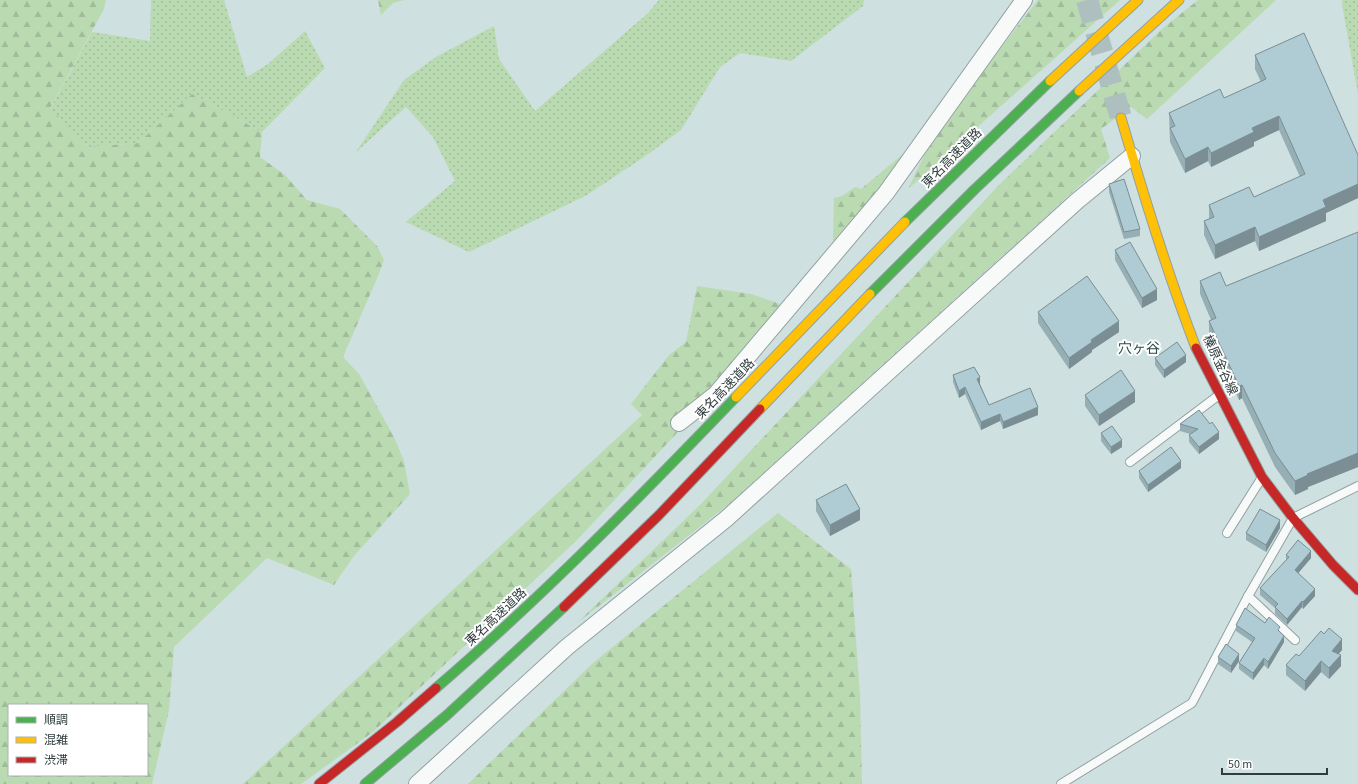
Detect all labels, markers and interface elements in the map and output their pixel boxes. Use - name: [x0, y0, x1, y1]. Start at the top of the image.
- street label: 東名高速道路: [918, 124, 986, 192]
- street label: 榛原金谷線: [1198, 332, 1242, 398]
- district label: 穴ヶ谷: [1118, 339, 1160, 359]
- street label: 東名高速道路: [691, 355, 759, 423]
- street label: 東名高速道路: [461, 584, 531, 650]
- legend: [8, 704, 148, 776]
- text: 順調: [44, 712, 68, 729]
- text: 混雑: [44, 732, 68, 749]
- scale bar: [1222, 750, 1327, 776]
- text: 渋滞: [44, 752, 68, 769]
- text: 50 m: [1228, 756, 1252, 773]

